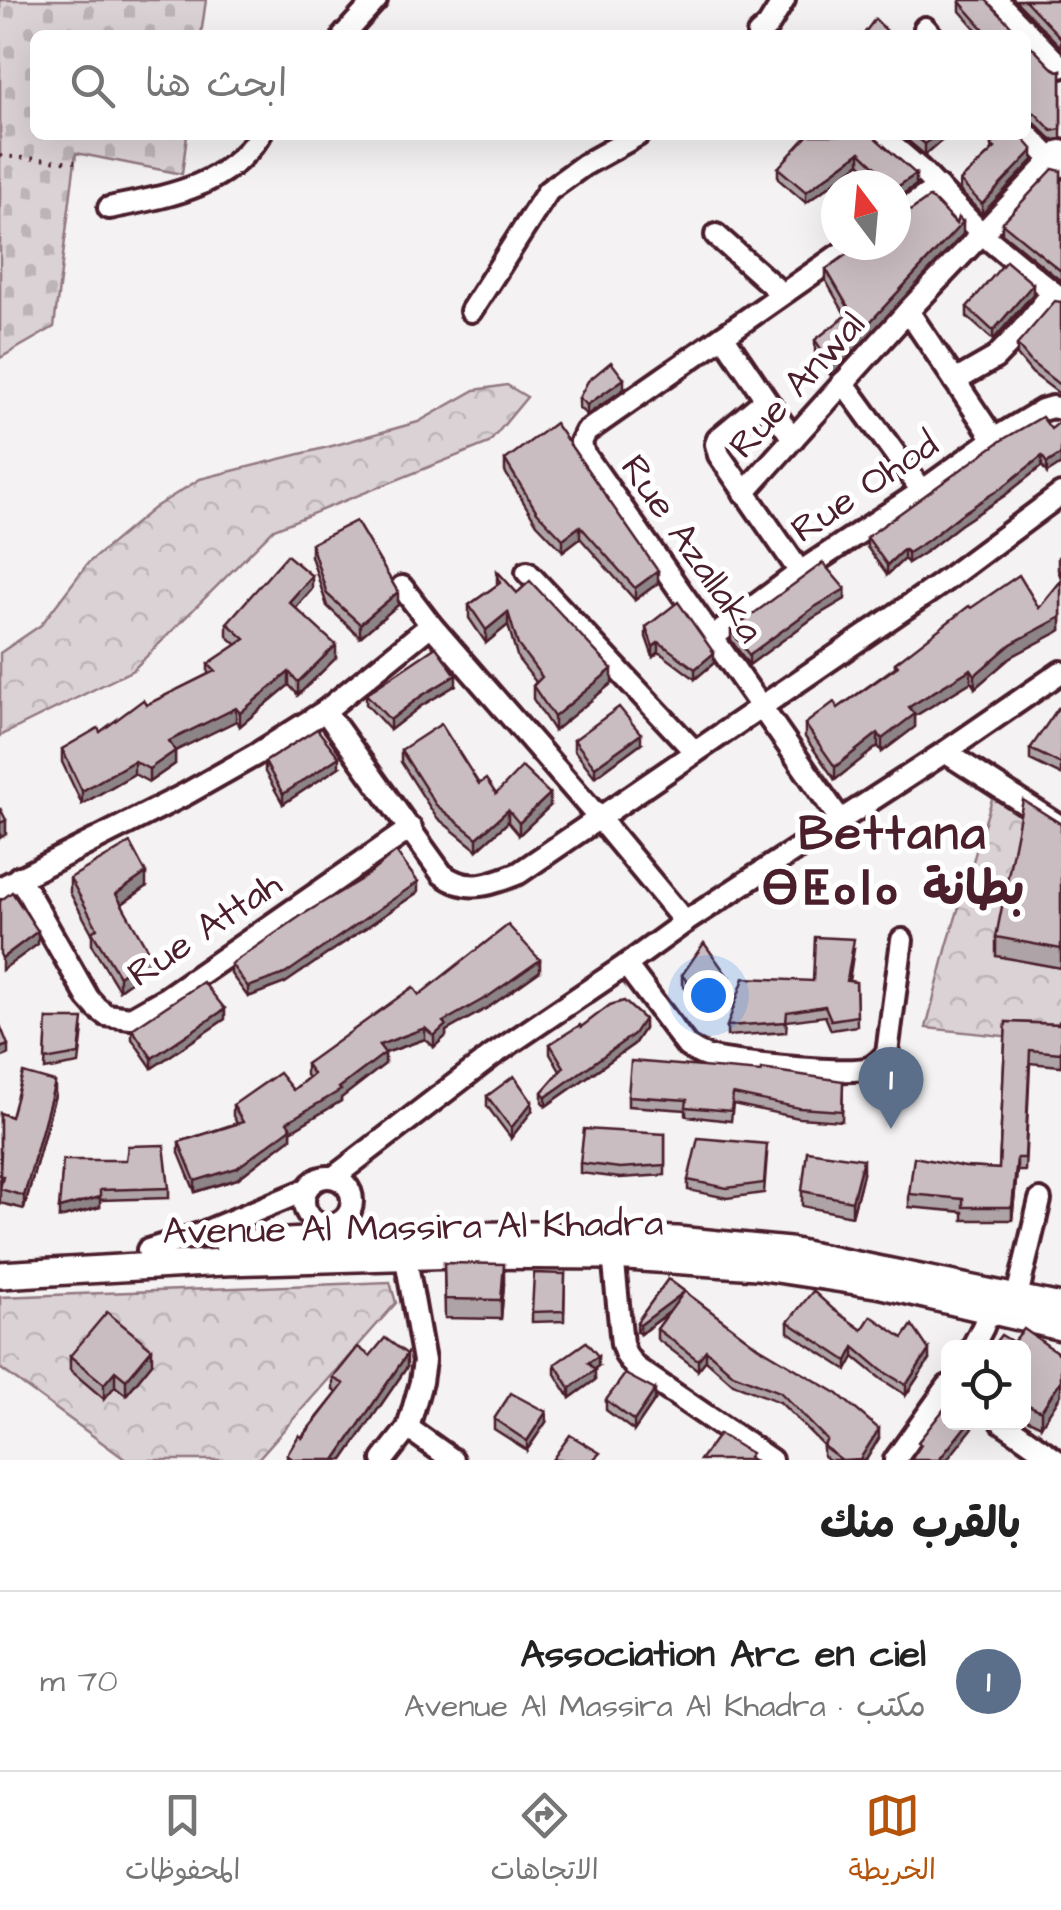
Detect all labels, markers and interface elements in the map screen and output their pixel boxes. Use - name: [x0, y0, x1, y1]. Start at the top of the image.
- search box: [30, 30, 1031, 140]
- icon: search: [65, 58, 120, 113]
- text: ابحث هنا: [145, 59, 287, 111]
- north arrow: [821, 170, 911, 260]
- street label: Rue Anwal: [717, 300, 878, 470]
- street label: Rue Ohod: [781, 419, 949, 556]
- street label: Rue Azallaka: [607, 445, 775, 654]
- district label: Bettana ⴱⵟⴰⵏⴰ بطانة: [761, 802, 1025, 923]
- street label: Rue Attah: [118, 859, 293, 1000]
- your location: [683, 970, 734, 1021]
- pin: 1: [858, 1046, 924, 1129]
- street label: Avenue Al Massira Al Khadra: [162, 1198, 664, 1258]
- map controls: [941, 1340, 1031, 1430]
- button: locate: [941, 1340, 1031, 1430]
- text: بالقرب منك: [820, 1496, 1021, 1554]
- text: Association Arc en ciel: [521, 1629, 926, 1681]
- text: 70 m: [40, 1659, 118, 1704]
- text: 1: [986, 1659, 991, 1704]
- text: مكتب · Avenue Al Massira Al Khadra: [404, 1684, 926, 1729]
- tab: المحفوظات: [125, 1788, 240, 1894]
- tab: الاتجاهات: [490, 1788, 599, 1894]
- tab: الخريطة: [849, 1788, 936, 1894]

